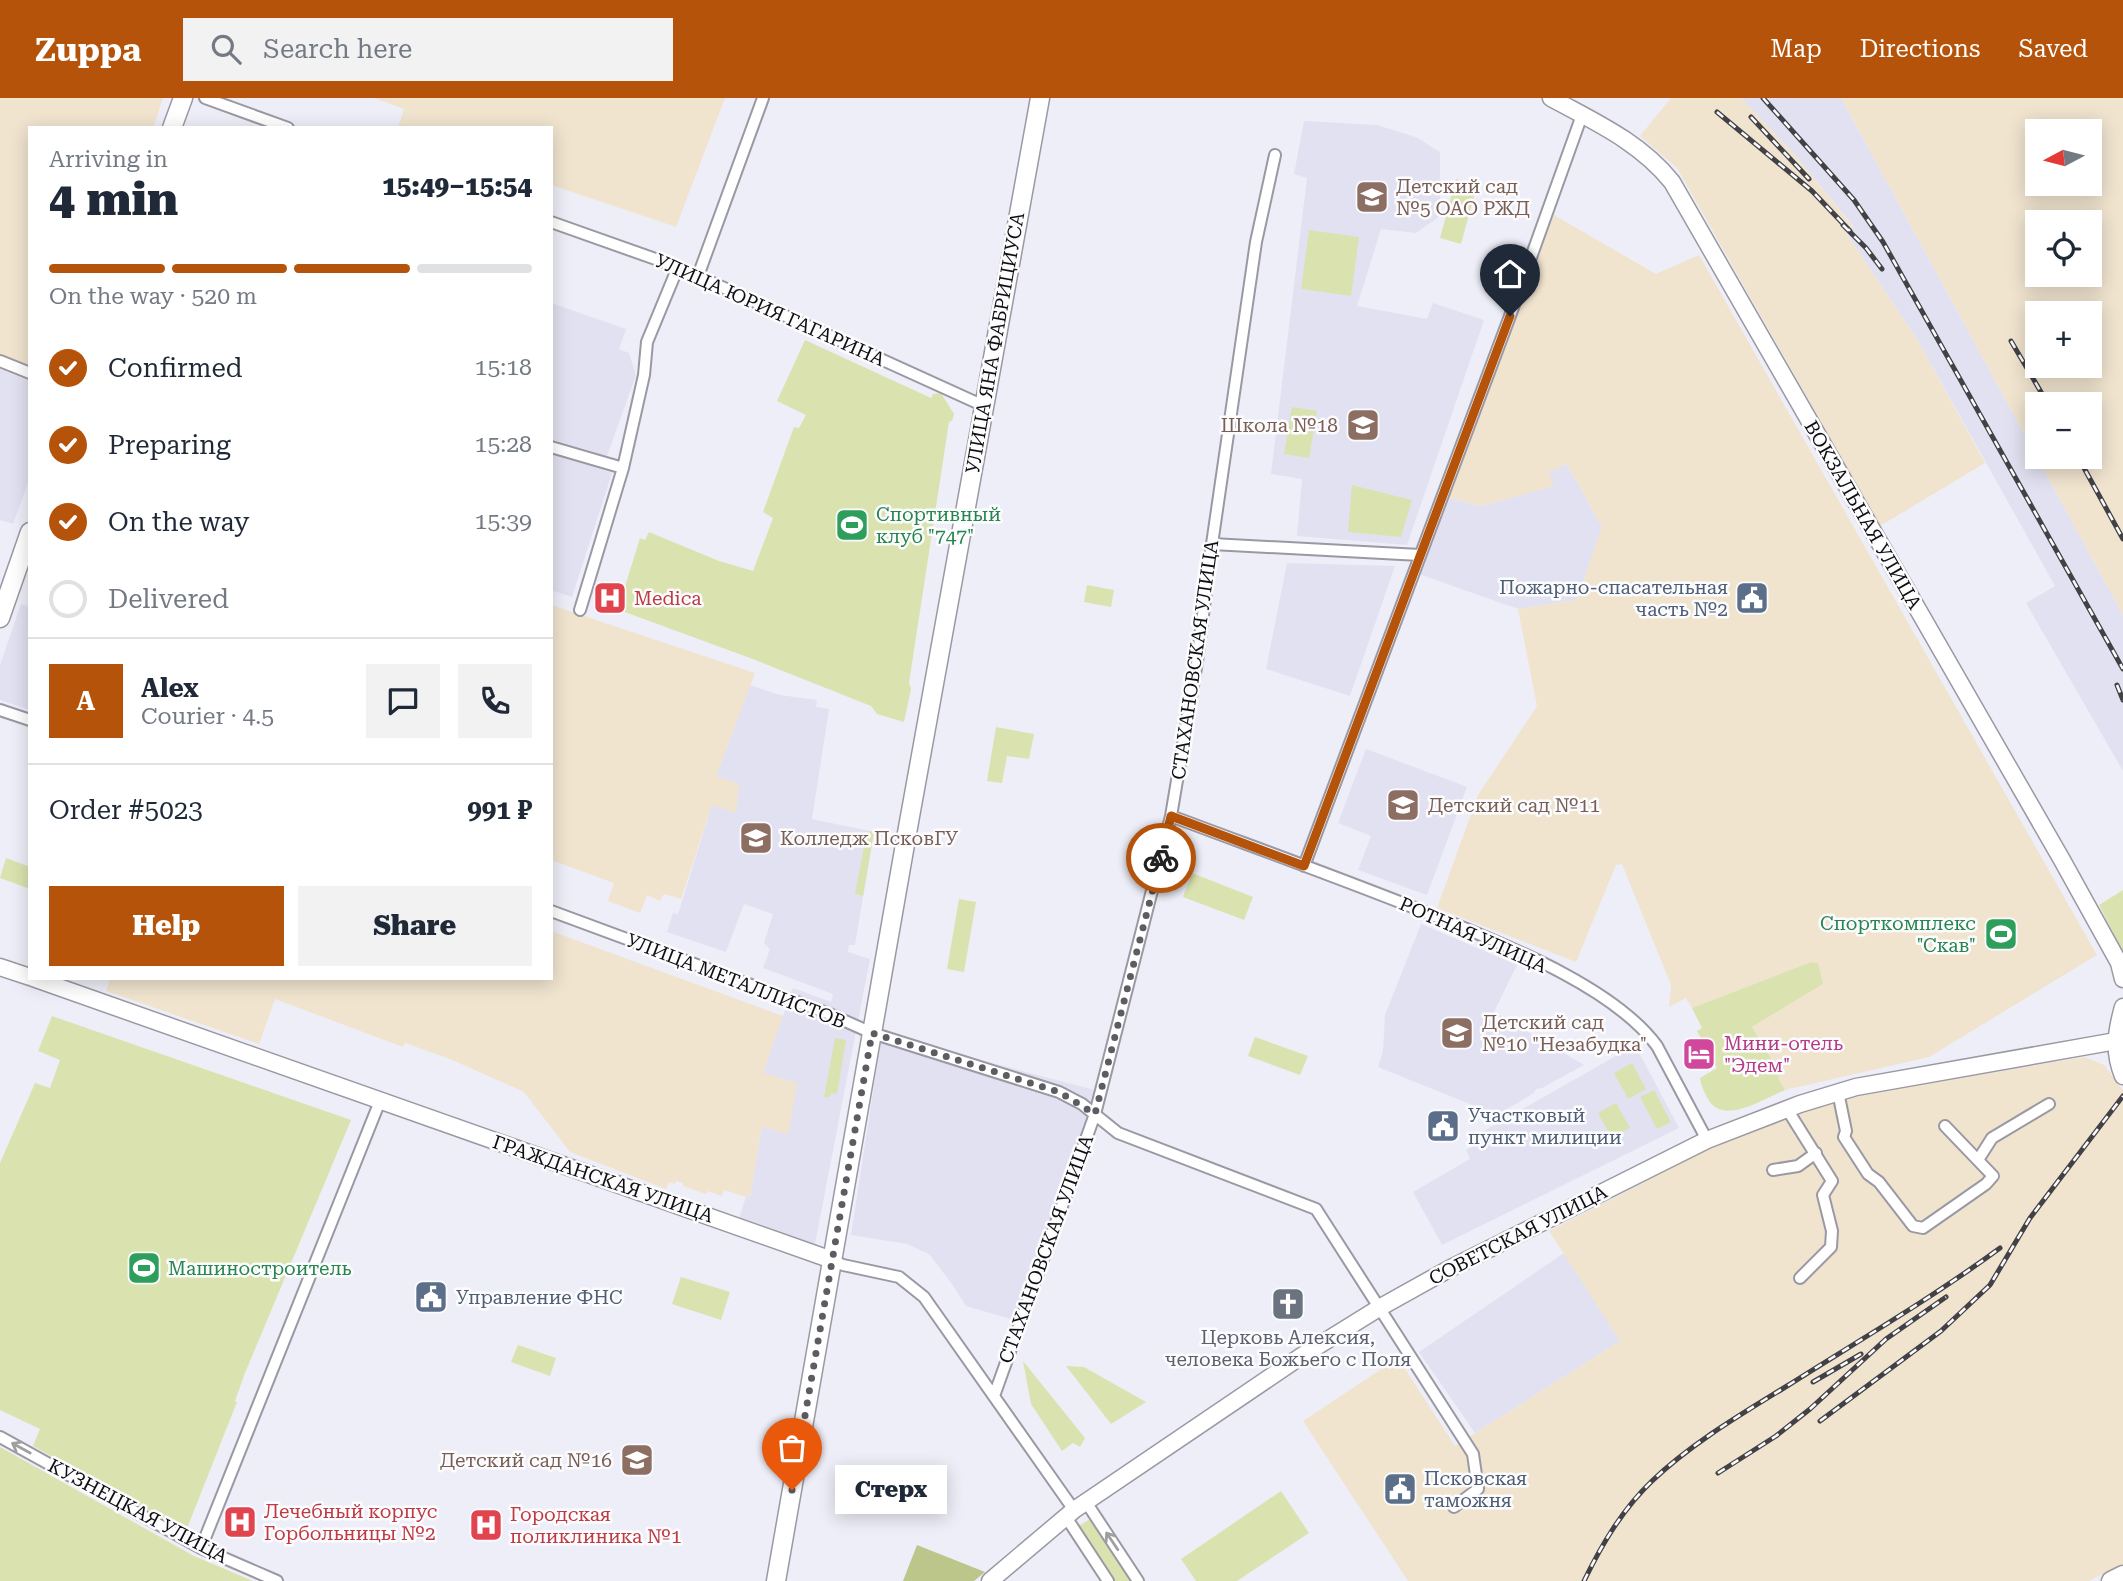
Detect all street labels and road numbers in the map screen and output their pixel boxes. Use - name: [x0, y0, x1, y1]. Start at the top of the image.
- street label: УЛИЦА ЯНА ФАБРИЦИУСА: [961, 210, 1029, 475]
- street label: УЛИЦА ЮРИЯ ГАГАРИНА: [652, 249, 889, 371]
- street label: ВОКЗАЛЬНАЯ УЛИЦА: [1800, 417, 1927, 614]
- street label: СТАХАНОВСКАЯ УЛИЦА: [1167, 538, 1223, 781]
- street label: РОТНАЯ УЛИЦА: [1396, 892, 1551, 978]
- street label: УЛИЦА МЕТАЛЛИСТОВ: [623, 929, 849, 1033]
- street label: ГРАЖДАНСКАЯ УЛИЦА: [490, 1130, 717, 1228]
- street label: СТАХАНОВСКАЯ УЛИЦА: [994, 1131, 1098, 1367]
- street label: СОВЕТСКАЯ УЛИЦА: [1425, 1180, 1612, 1290]
- street label: КУЗНЕЦКАЯ УЛИЦА: [44, 1454, 232, 1568]

